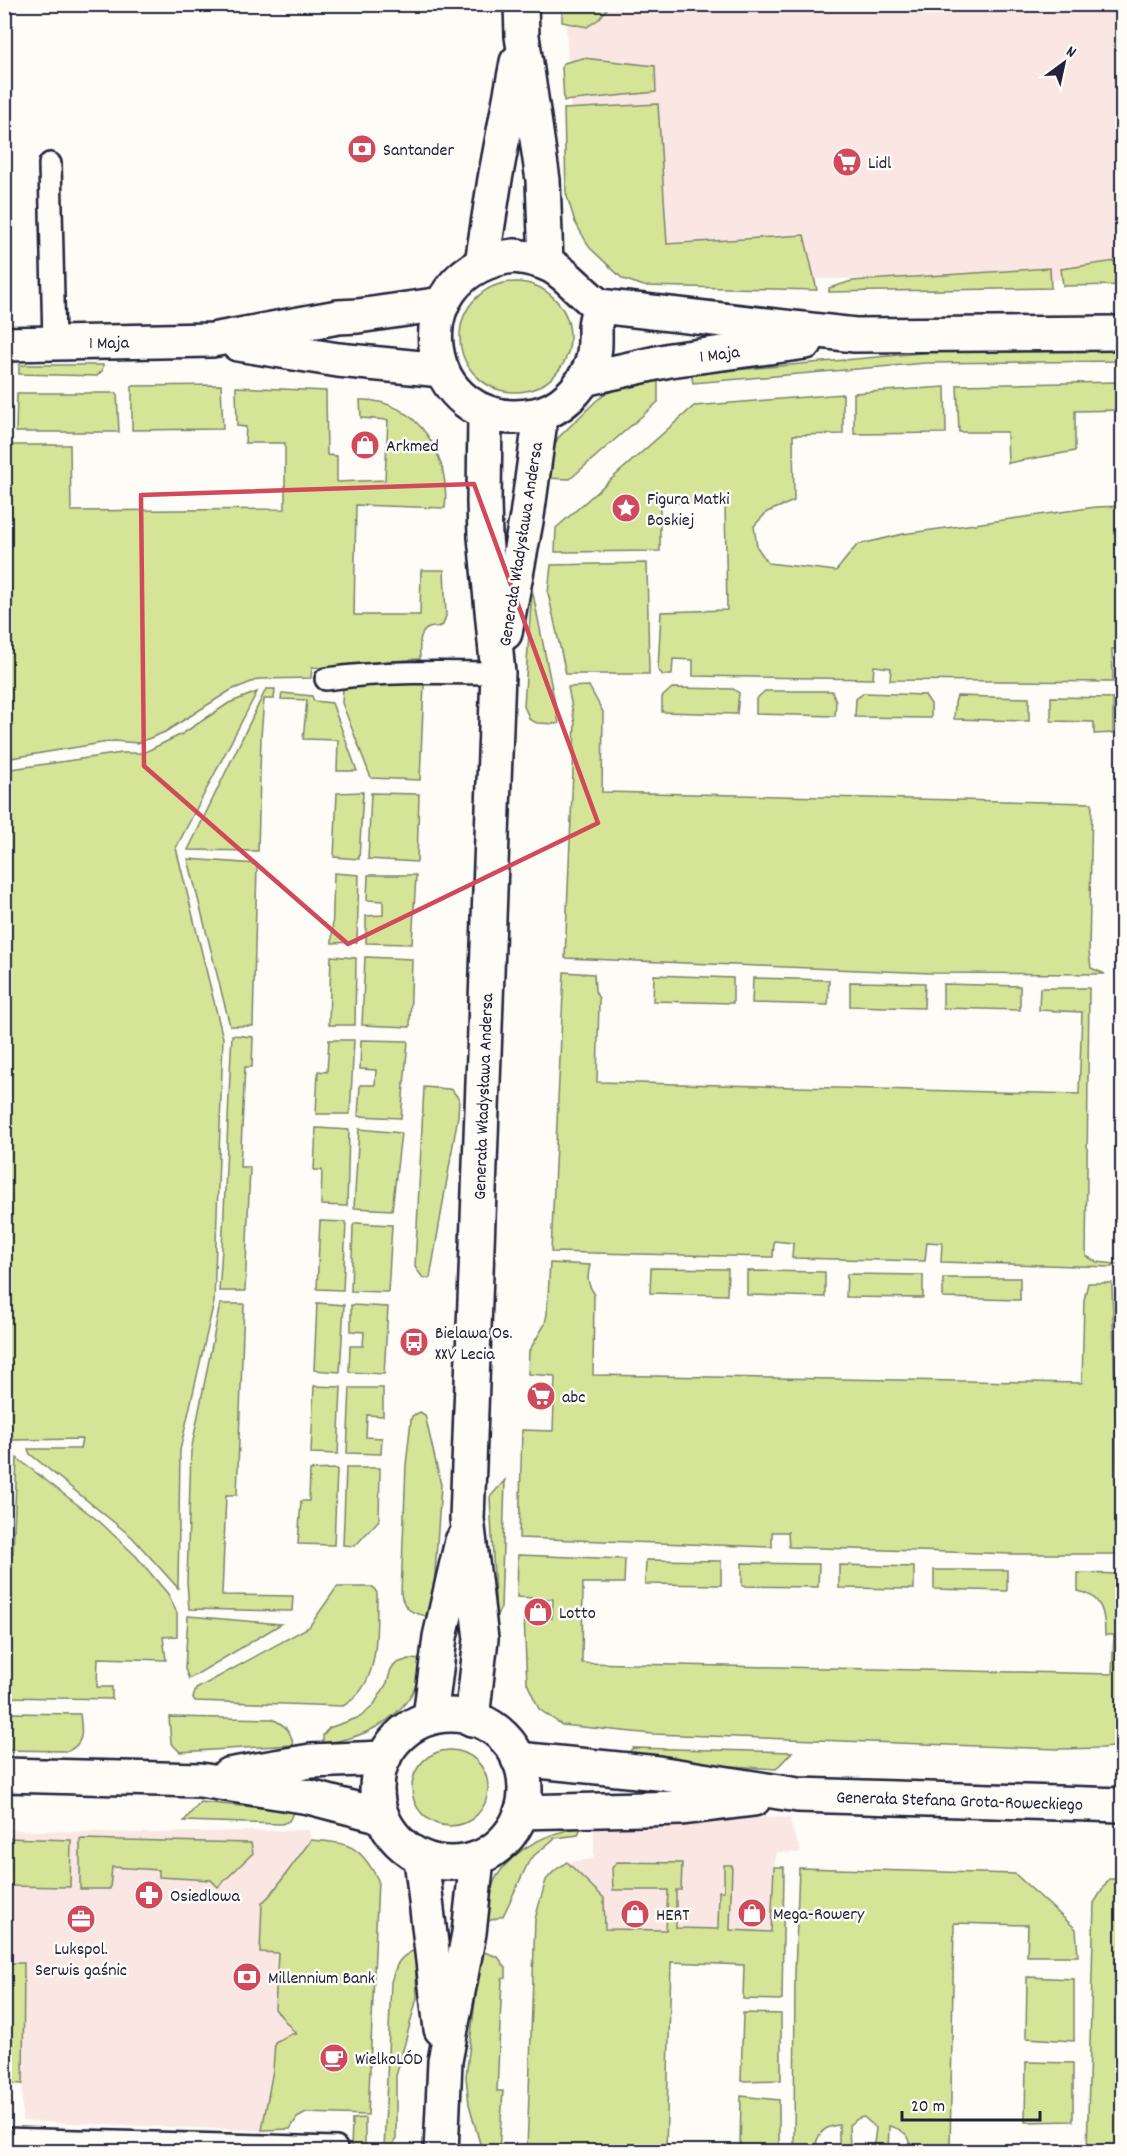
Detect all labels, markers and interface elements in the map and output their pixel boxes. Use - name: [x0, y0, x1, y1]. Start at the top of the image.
- north arrow: [1034, 33, 1094, 93]
- text: N: [1061, 41, 1080, 64]
- bank icon: Santander: [346, 133, 378, 165]
- place label: Santander: [383, 139, 454, 164]
- supermarket icon: Lidl: [831, 146, 863, 178]
- place label: Lidl: [868, 152, 892, 177]
- street label: 1 Maja: [89, 332, 130, 357]
- street label: 1 Maja: [698, 341, 742, 371]
- shop icon: Arkmed: [349, 429, 381, 461]
- place label: Arkmed: [386, 435, 439, 460]
- street label: Generała Władysława Andersa: [494, 440, 551, 648]
- place label: Figura Matki Boskiej: [647, 488, 730, 534]
- place icon: Figura Matki Boskiej: [610, 492, 642, 524]
- street label: Generała Władysława Andersa: [469, 992, 501, 1200]
- place label: Bielawa Os. XXV Lecia: [435, 1322, 513, 1368]
- bus stop icon: Bielawa Os. XXV Lecia: [398, 1326, 430, 1358]
- supermarket icon: abc: [525, 1380, 557, 1412]
- place label: abc: [562, 1386, 585, 1411]
- shop icon: Lotto: [522, 1596, 554, 1628]
- place label: Lotto: [559, 1602, 596, 1627]
- street label: Generała Stefana Grota-Roweckiego: [836, 1786, 1083, 1819]
- pharmacy icon: Osiedlowa: [133, 1879, 165, 1911]
- place label: Osiedlowa: [170, 1885, 240, 1910]
- shop icon: Mega-Rowery: [736, 1897, 768, 1929]
- shop icon: HERT: [619, 1898, 651, 1930]
- office icon: Lukspol. Serwis gaśnic: [65, 1903, 97, 1935]
- place label: Mega-Rowery: [773, 1903, 865, 1928]
- place label: HERT: [656, 1904, 689, 1929]
- place label: Lukspol. Serwis gaśnic: [35, 1938, 127, 1984]
- bank icon: Millennium Bank: [231, 1961, 263, 1993]
- place label: Millennium Bank: [268, 1967, 375, 1992]
- cafe icon: WielkoLÓD: [318, 2042, 350, 2074]
- place label: WielkoLÓD: [355, 2048, 423, 2073]
- scale bar: [902, 2084, 1040, 2122]
- text: 20 m: [911, 2095, 945, 2120]

